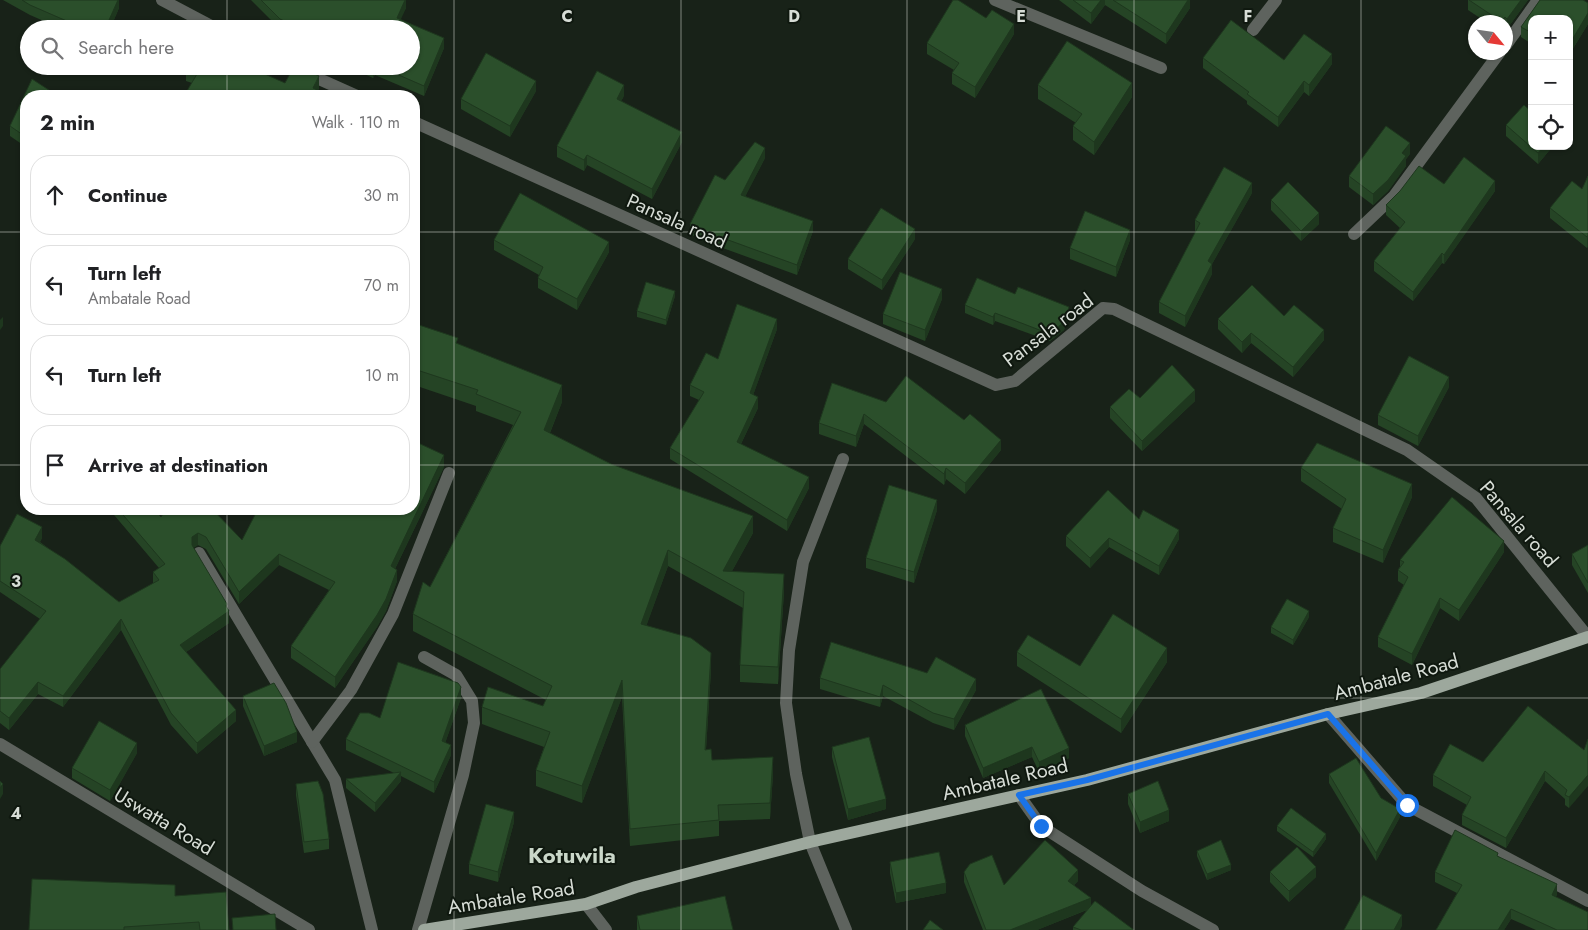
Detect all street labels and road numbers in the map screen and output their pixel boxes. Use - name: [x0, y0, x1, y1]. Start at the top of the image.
- street label: Pansala road: [622, 186, 732, 256]
- street label: Pansala road: [997, 287, 1100, 374]
- street label: Pansala road: [1473, 474, 1565, 574]
- street label: Ambatale Road: [1330, 647, 1462, 708]
- street label: Ambatale Road: [939, 751, 1071, 808]
- street label: Uswatta Road: [108, 780, 219, 863]
- street label: Ambatale Road: [445, 873, 577, 922]

